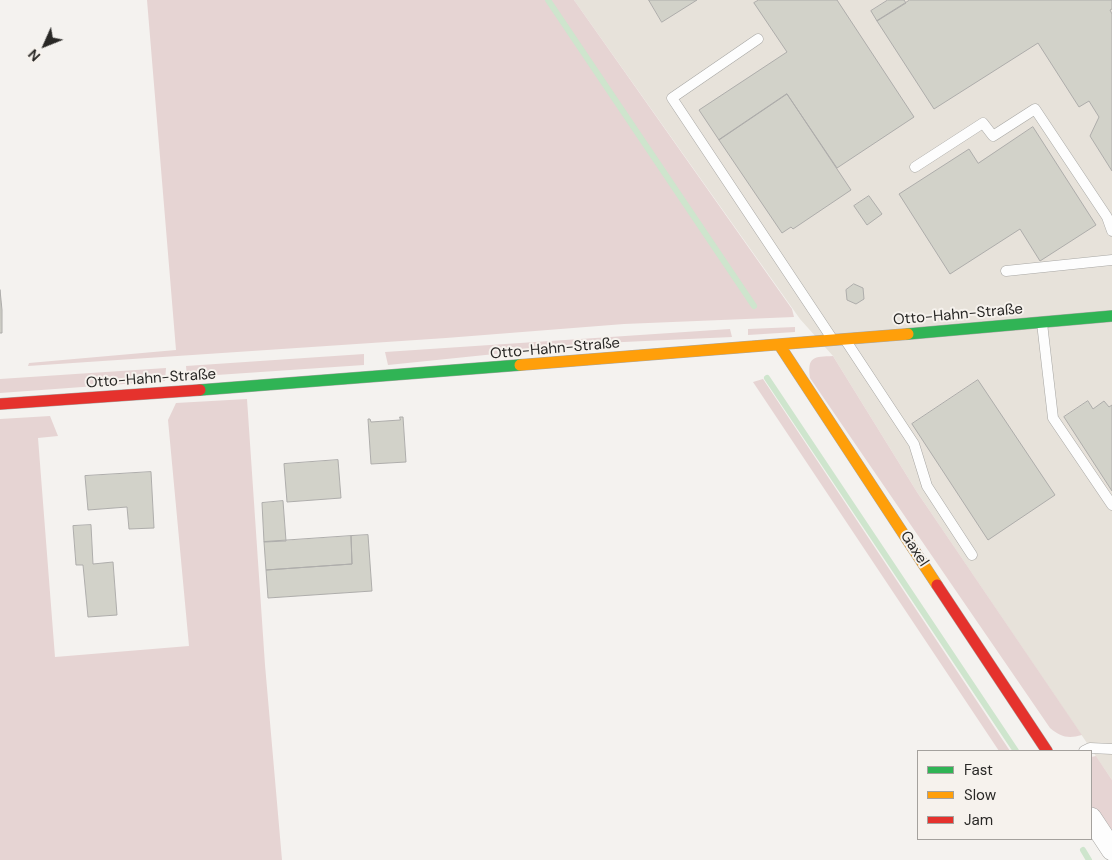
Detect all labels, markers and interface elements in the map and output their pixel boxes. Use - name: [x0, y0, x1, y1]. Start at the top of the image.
- north arrow: [20, 20, 70, 70]
- text: N: [24, 45, 44, 65]
- street label: Otto-Hahn-Straße: [892, 300, 1024, 330]
- street label: Otto-Hahn-Straße: [489, 334, 621, 364]
- street label: Otto-Hahn-Straße: [85, 365, 217, 393]
- street label: Gaxel: [896, 528, 932, 570]
- legend: [917, 750, 1092, 840]
- text: Fast: [964, 760, 993, 780]
- text: Slow: [964, 785, 996, 805]
- text: Jam: [964, 810, 993, 830]

